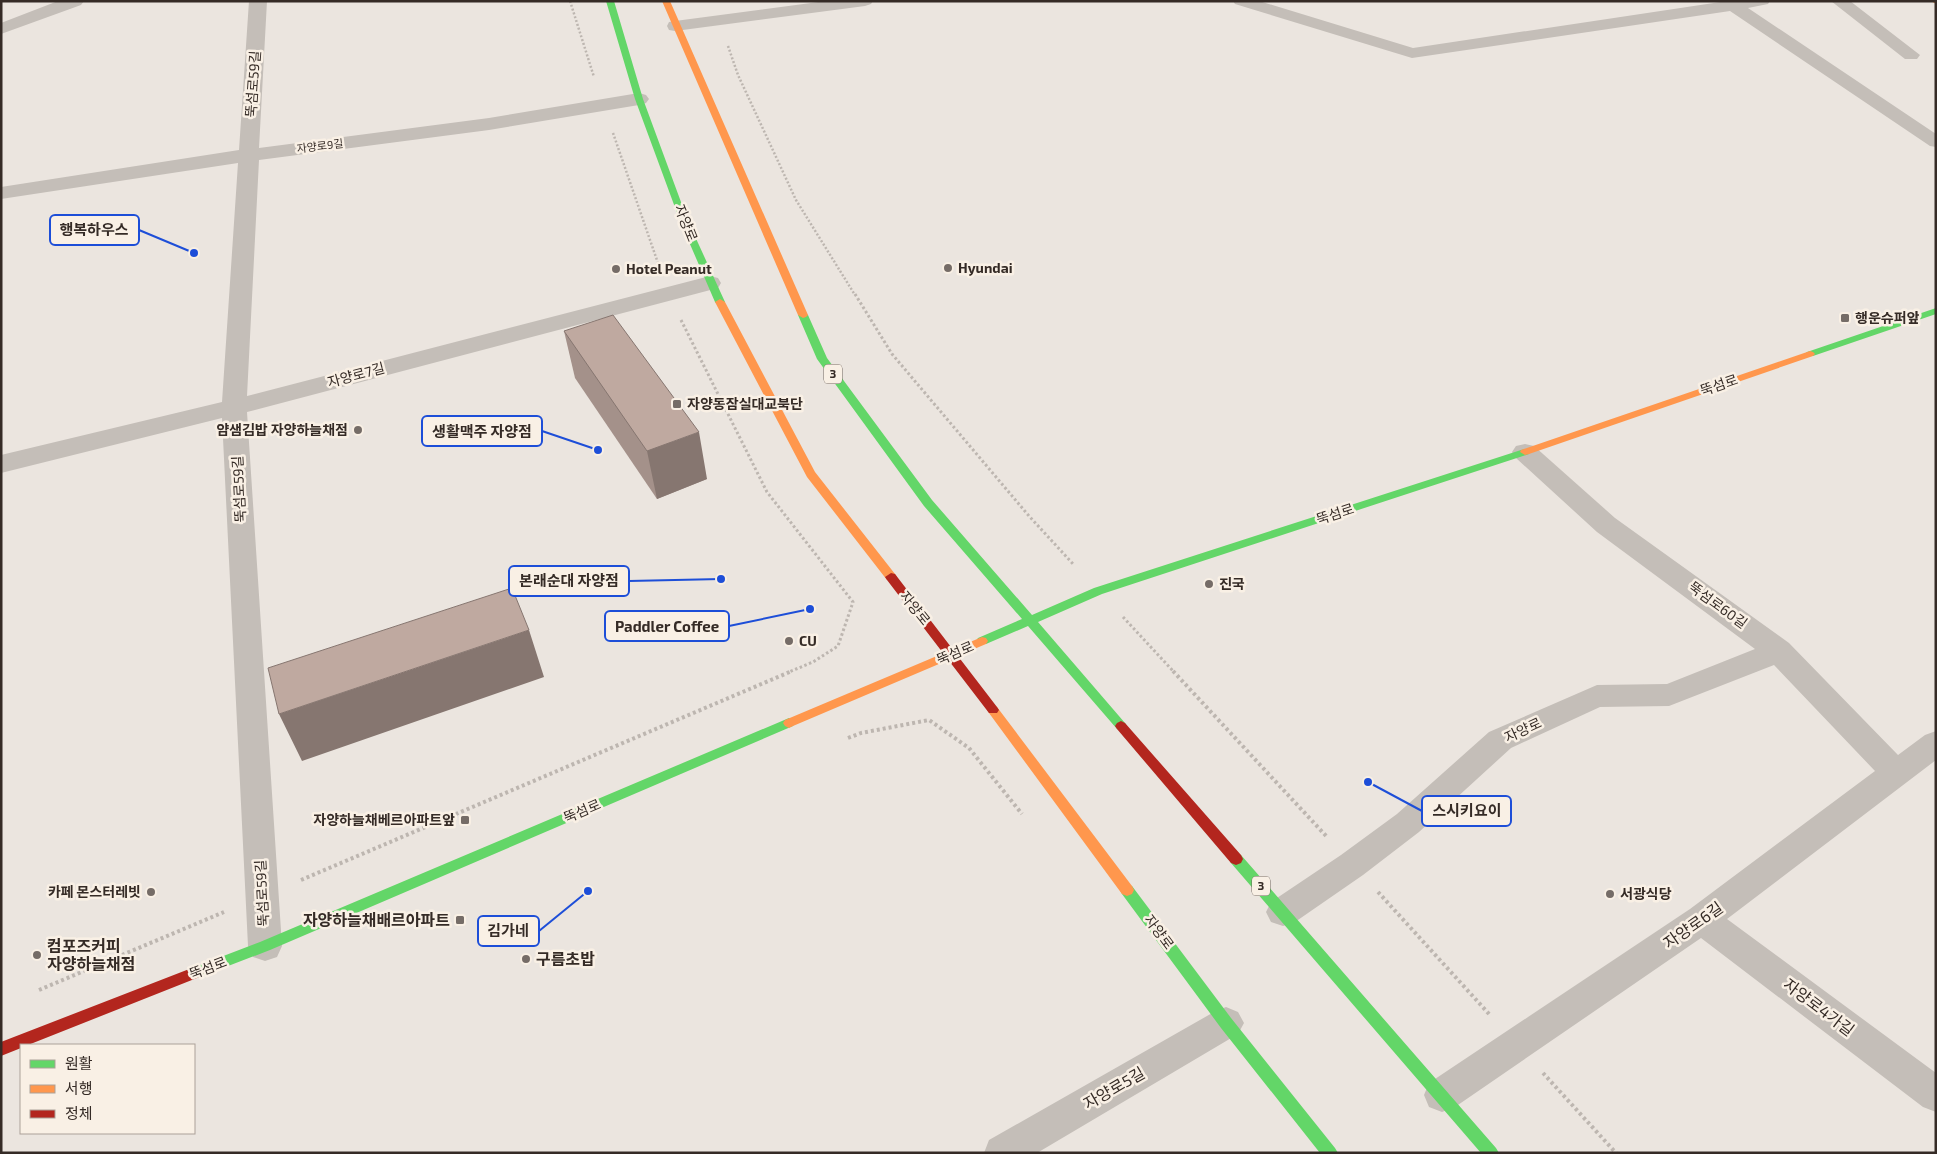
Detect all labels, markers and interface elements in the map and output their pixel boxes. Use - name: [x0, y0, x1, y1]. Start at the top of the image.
- street label: 뚝섬로59길: [242, 50, 263, 118]
- street label: 자양로9길: [296, 136, 344, 155]
- street label: 자양로: [671, 202, 702, 244]
- callout: 행복하우스: [50, 215, 139, 245]
- text: 행복하우스: [59, 220, 129, 238]
- place label: Hyundai: [958, 259, 1013, 276]
- place label: Hotel Peanut: [626, 260, 712, 277]
- marker: Hyundai: [942, 262, 954, 274]
- marker: Hotel Peanut: [610, 263, 622, 275]
- place label: 행운슈퍼앞: [1855, 309, 1920, 326]
- marker: 행운슈퍼앞: [1839, 312, 1851, 324]
- street label: 자양로7길: [325, 359, 386, 390]
- road number: 3: [824, 364, 842, 384]
- street label: 뚝섬로: [1698, 370, 1740, 399]
- place label: 자양동잠실대교북단: [687, 395, 803, 412]
- marker: 자양동잠실대교북단: [671, 398, 683, 410]
- callout: 생활맥주 자양점: [422, 416, 542, 446]
- place label: 얌샘김밥 자양하늘채점: [216, 421, 348, 438]
- text: 생활맥주 자양점: [432, 422, 532, 440]
- marker: 얌샘김밥 자양하늘채점: [352, 424, 364, 436]
- street label: 뚝섬로59길: [228, 455, 249, 523]
- street label: 뚝섬로: [1314, 499, 1356, 528]
- callout: 본래순대 자양점: [509, 566, 629, 596]
- text: 본래순대 자양점: [519, 571, 619, 589]
- place label: 진국: [1219, 575, 1245, 592]
- marker: 진국: [1203, 578, 1215, 590]
- street label: 뚝섬로60길: [1686, 578, 1751, 631]
- street label: 자양로: [897, 587, 934, 628]
- callout: Paddler Coffee: [605, 611, 729, 641]
- text: Paddler Coffee: [615, 617, 719, 635]
- place label: CU: [799, 632, 817, 649]
- marker: CU: [783, 635, 795, 647]
- street label: 뚝섬로: [934, 637, 976, 668]
- street label: 자양로: [1502, 714, 1544, 745]
- street label: 뚝섬로: [561, 795, 603, 826]
- callout: 스시키요이: [1422, 796, 1511, 826]
- text: 스시키요이: [1432, 801, 1502, 819]
- place label: 자양하늘채베르아파트앞: [313, 811, 455, 828]
- marker: 자양하늘채베르아파트앞: [459, 814, 471, 826]
- street label: 뚝섬로59길: [251, 859, 272, 927]
- road number: 3: [1252, 876, 1270, 896]
- place label: 카페 몬스터레빗: [48, 883, 141, 900]
- place label: 서광식당: [1620, 885, 1672, 902]
- marker: 카페 몬스터레빗: [145, 886, 157, 898]
- marker: 서광식당: [1604, 888, 1616, 900]
- street label: 자양로6길: [1659, 897, 1726, 952]
- place label: 자양하늘채배르아파트: [303, 910, 450, 929]
- street label: 자양로: [1141, 911, 1178, 952]
- marker: 자양하늘채배르아파트: [454, 914, 466, 926]
- callout: 김가네: [478, 916, 539, 946]
- text: 김가네: [487, 921, 529, 939]
- place label: 컴포즈커피 자양하늘채점: [47, 936, 135, 973]
- marker: 컴포즈커피 자양하늘채점: [31, 949, 43, 961]
- place label: 구름초밥: [536, 949, 595, 968]
- street label: 뚝섬로: [187, 953, 229, 982]
- marker: 구름초밥: [520, 953, 532, 965]
- street label: 자양로4가길: [1780, 974, 1858, 1039]
- legend: [20, 1044, 195, 1134]
- text: 원활: [65, 1054, 93, 1072]
- street label: 자양로5길: [1080, 1062, 1148, 1113]
- text: 서행: [65, 1079, 93, 1097]
- text: 정체: [65, 1104, 93, 1122]

